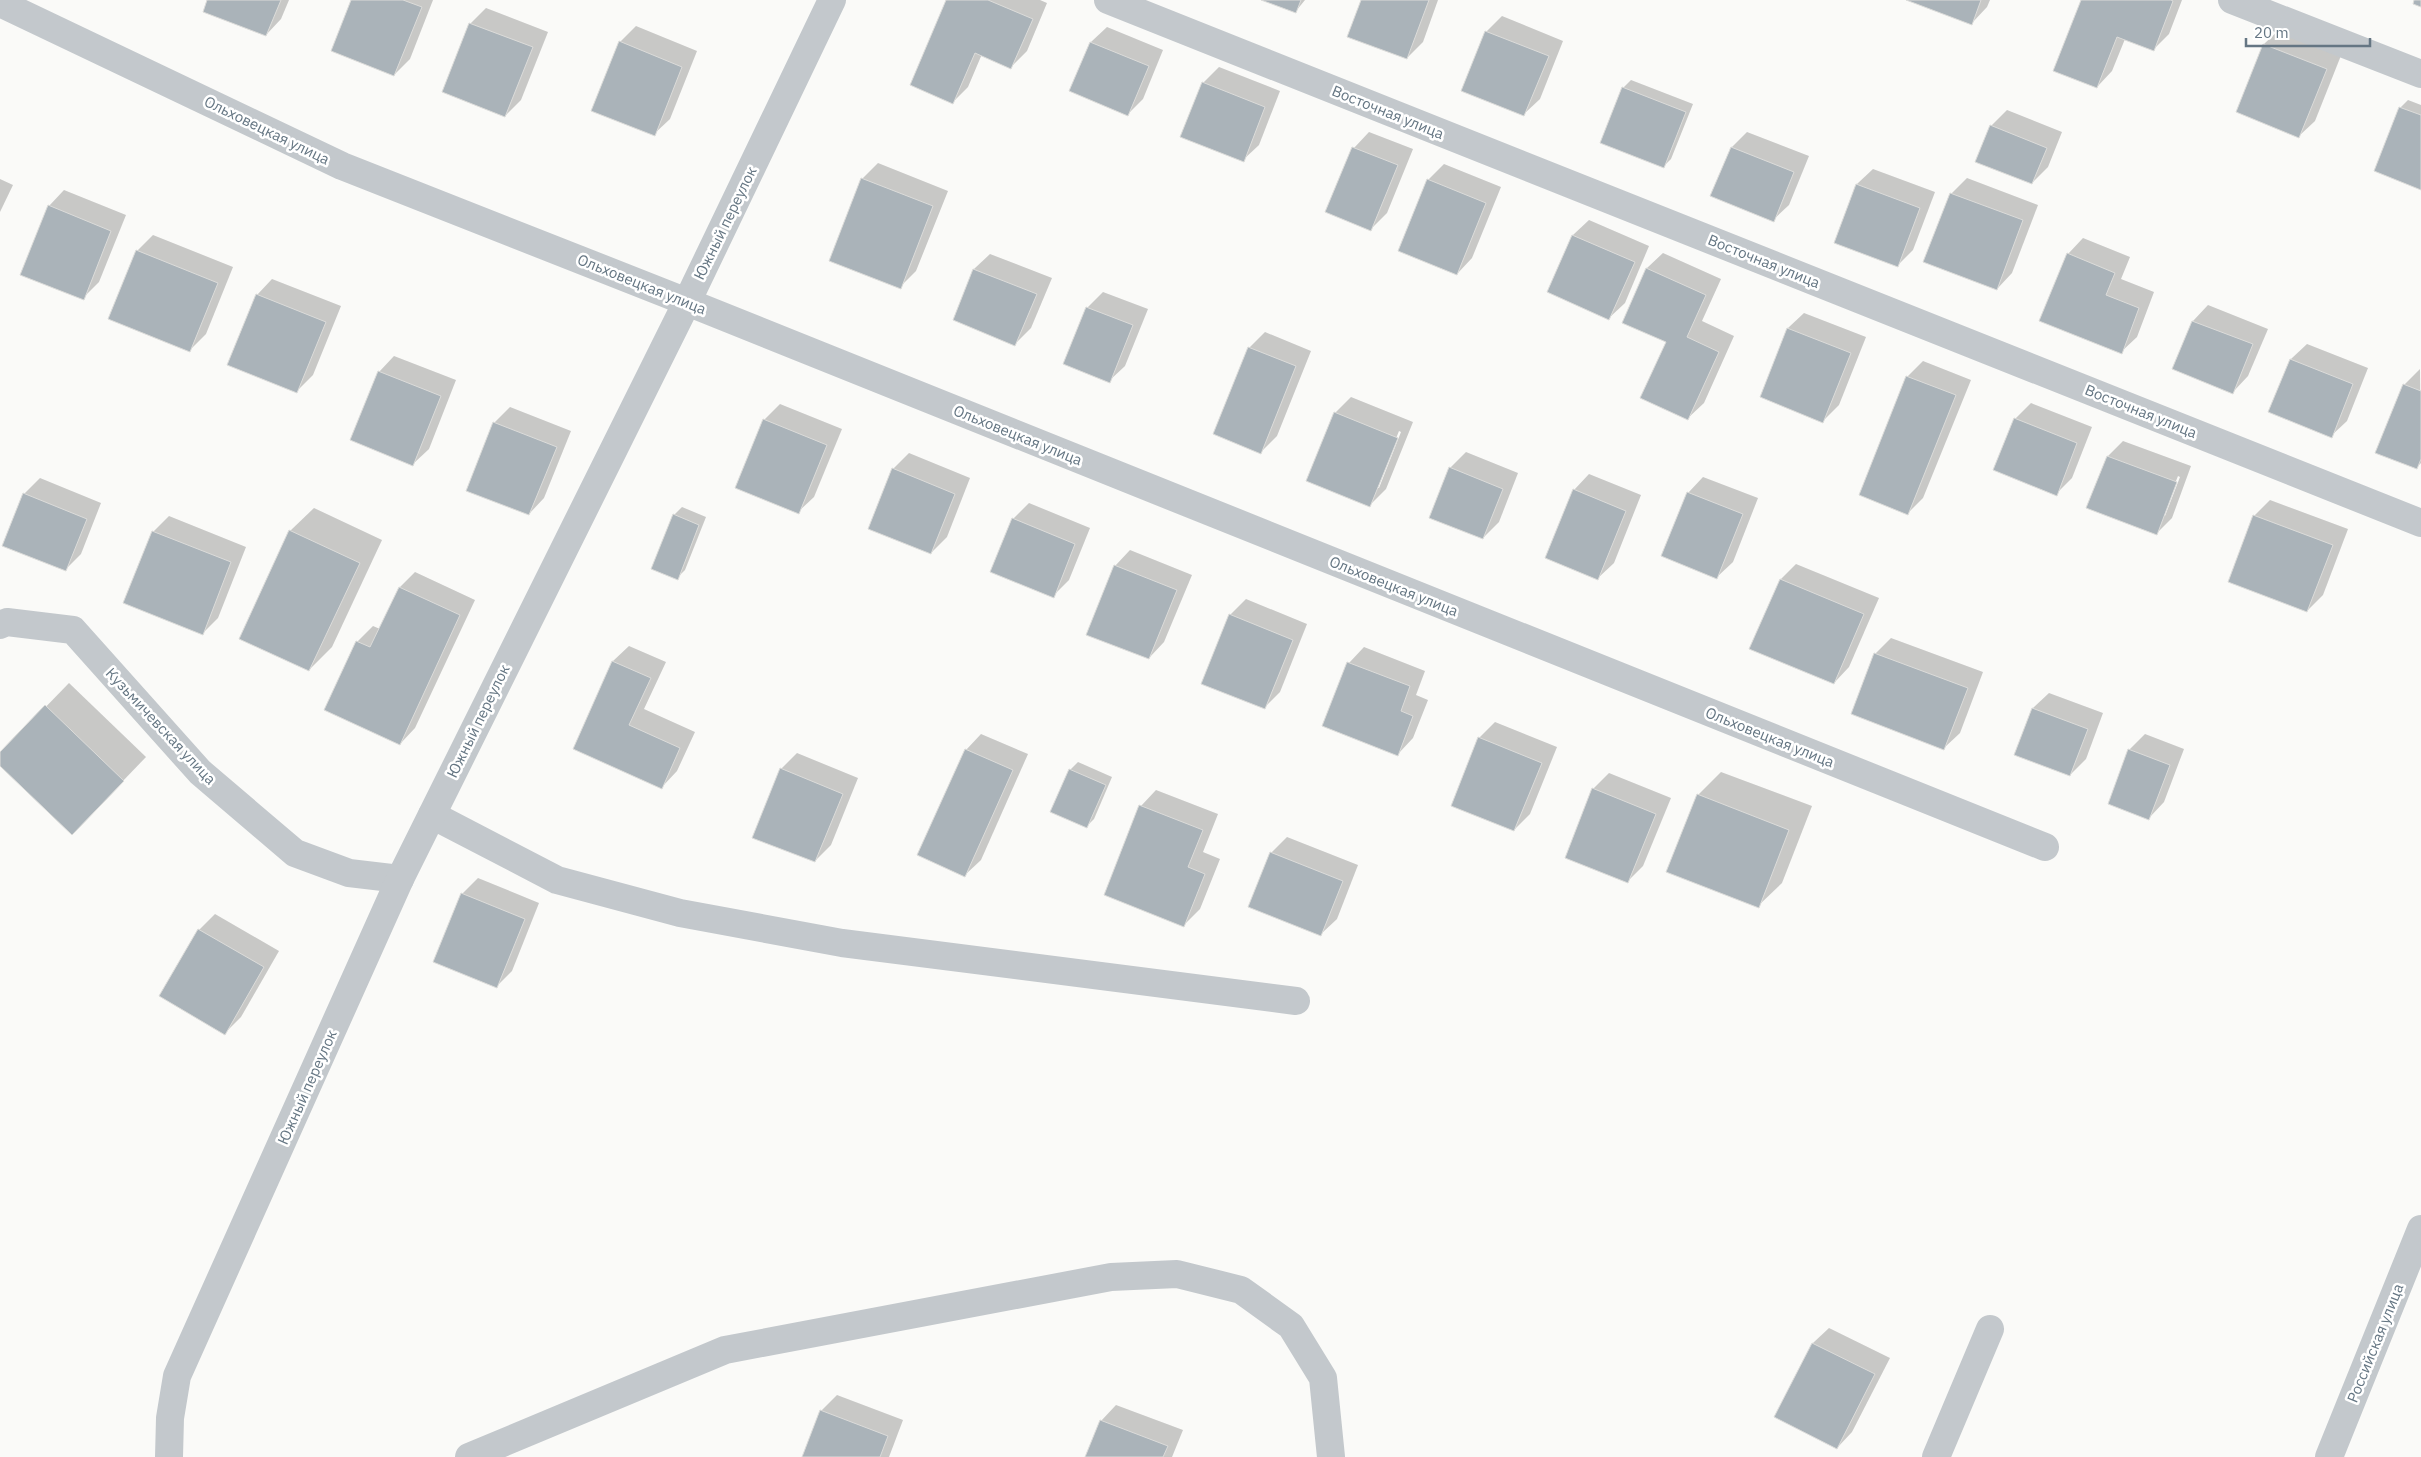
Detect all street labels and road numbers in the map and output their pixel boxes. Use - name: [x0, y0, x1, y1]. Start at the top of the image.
- street label: Восточная улица: [1329, 81, 1447, 143]
- street label: Ольховецкая улица: [201, 91, 333, 169]
- street label: Южный переулок: [689, 163, 761, 283]
- street label: Восточная улица: [1705, 230, 1823, 292]
- street label: Ольховецкая улица: [575, 250, 709, 318]
- street label: Восточная улица: [2082, 380, 2200, 442]
- street label: Ольховецкая улица: [951, 401, 1085, 469]
- street label: Ольховецкая улица: [1327, 552, 1461, 620]
- street label: Южный переулок: [442, 661, 514, 781]
- street label: Кузьмичевская улица: [102, 664, 220, 788]
- street label: Ольховецкая улица: [1703, 703, 1837, 771]
- street label: Южный переулок: [273, 1027, 341, 1147]
- street label: Российская улица: [2342, 1281, 2408, 1405]

